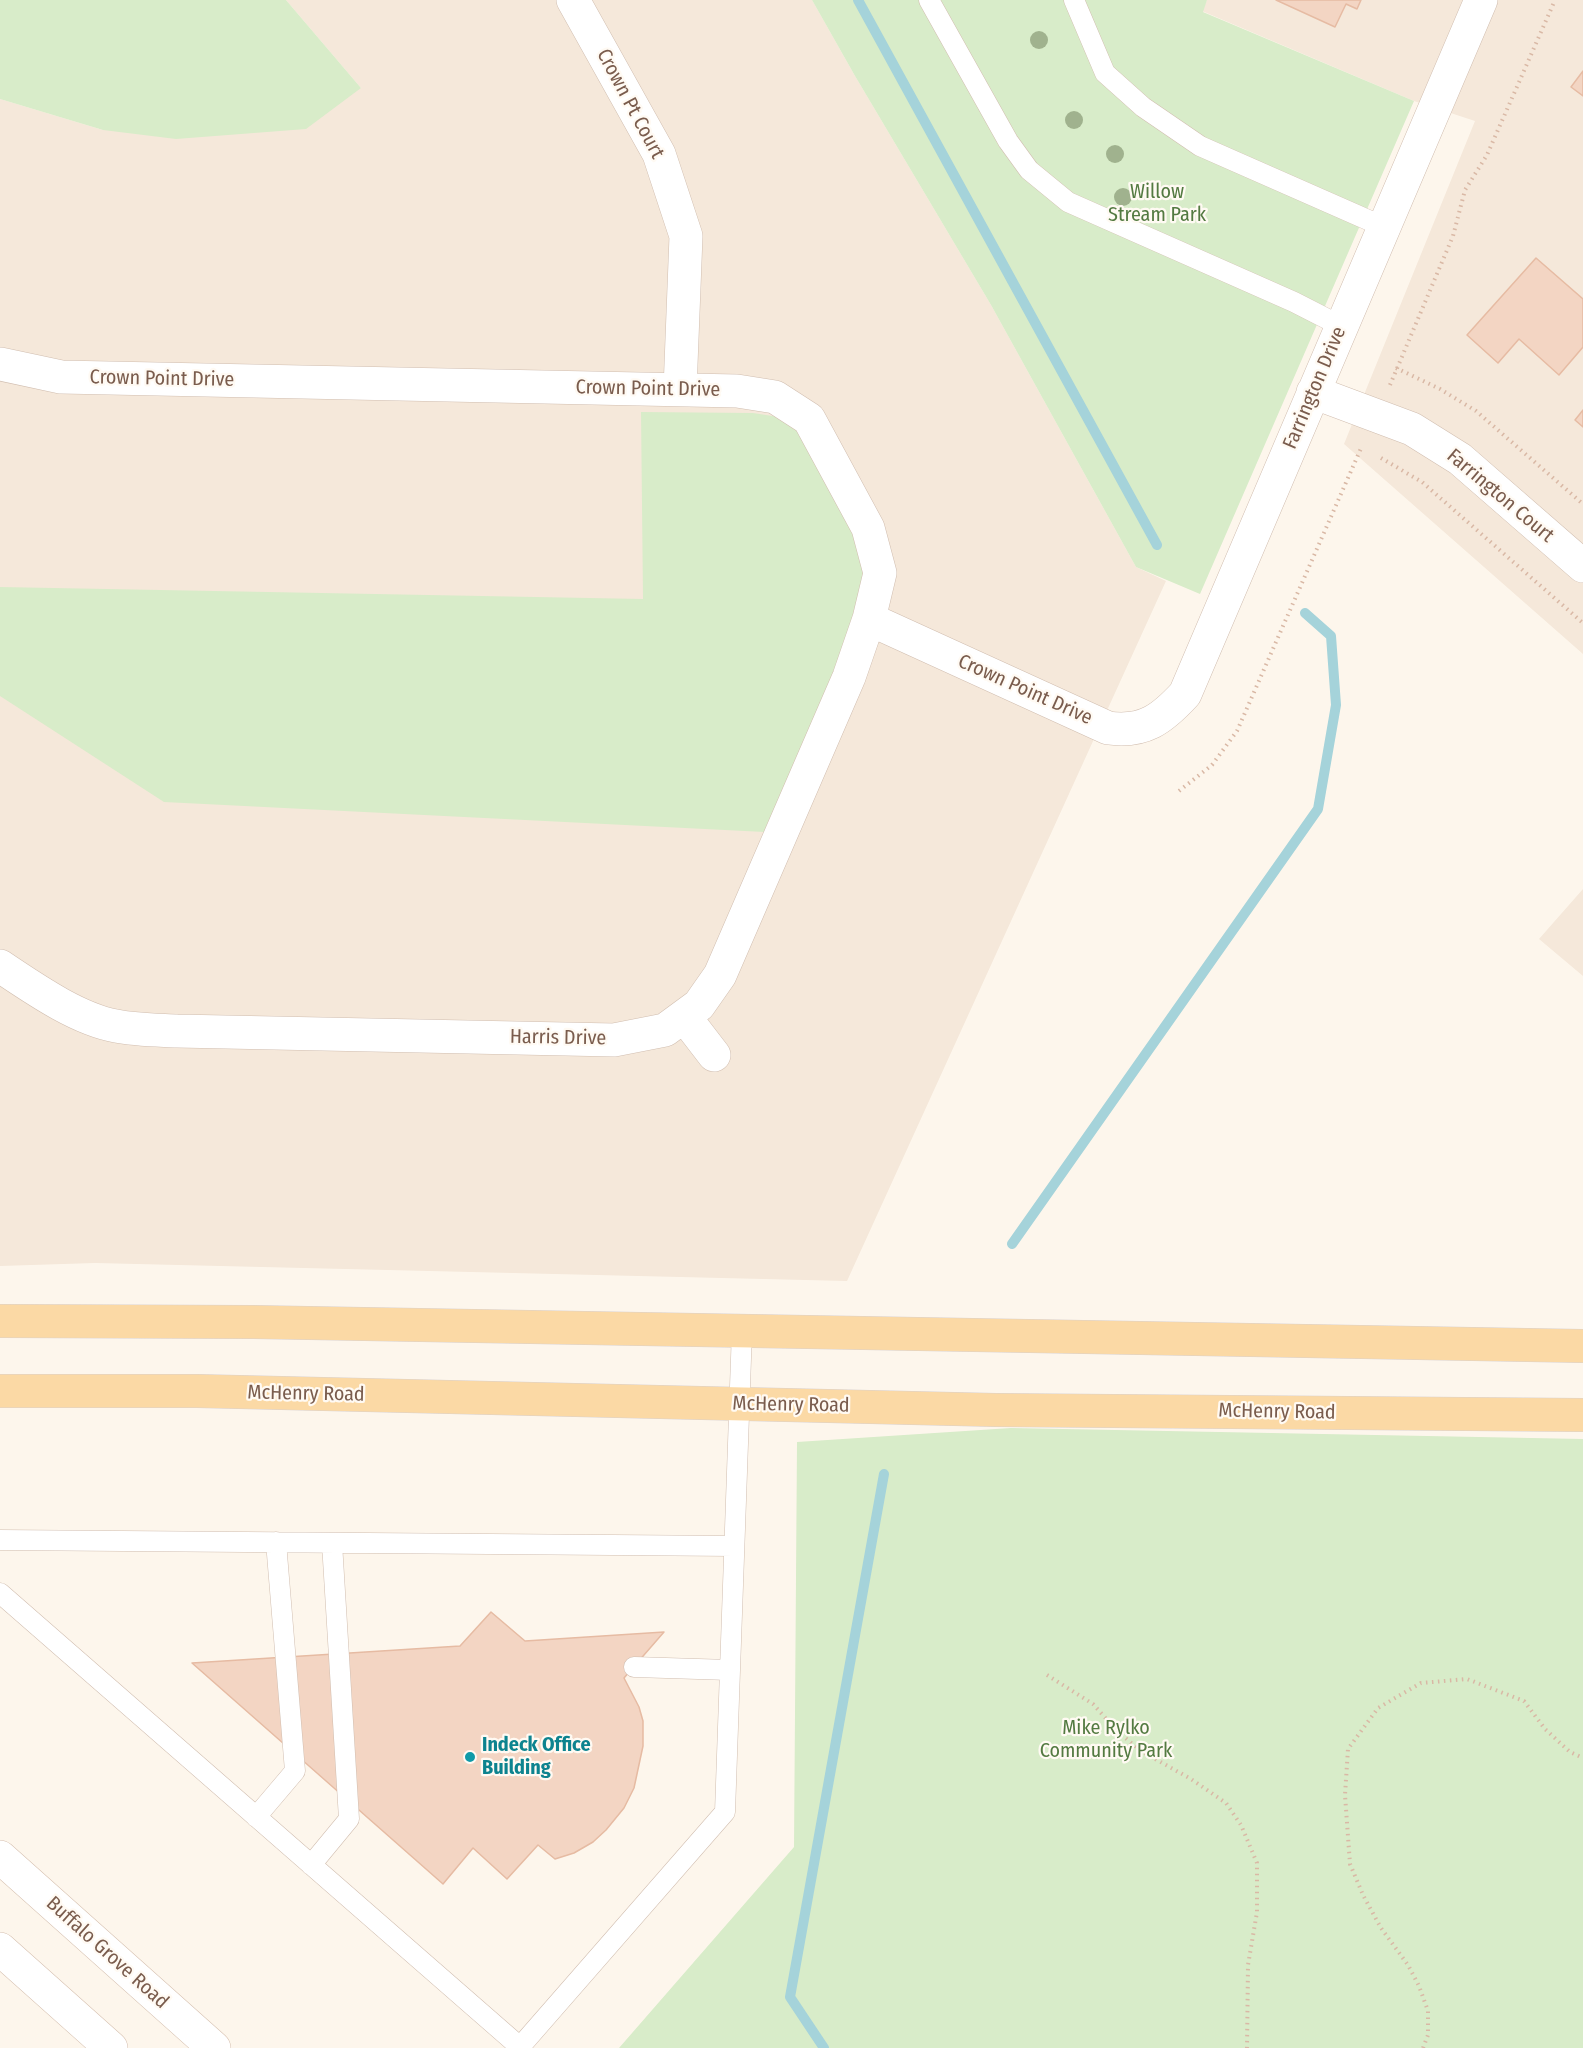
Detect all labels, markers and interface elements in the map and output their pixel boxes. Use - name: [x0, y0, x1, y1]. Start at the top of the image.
- street label: Crown Pt Court: [591, 45, 669, 163]
- park label: Willow Stream Park: [1108, 180, 1206, 227]
- street label: Farrington Drive: [1278, 323, 1352, 453]
- street label: Crown Point Drive: [89, 366, 235, 392]
- street label: Crown Point Drive: [575, 376, 721, 402]
- street label: Farrington Court: [1442, 444, 1558, 548]
- street label: Crown Point Drive: [954, 650, 1096, 730]
- street label: Harris Drive: [510, 1025, 606, 1051]
- street label: McHenry Road: [247, 1381, 365, 1407]
- street label: McHenry Road: [732, 1392, 850, 1418]
- street label: McHenry Road: [1218, 1399, 1336, 1425]
- park label: Mike Rylko Community Park: [1040, 1716, 1172, 1763]
- place label: Indeck Office Building: [482, 1733, 591, 1780]
- marker: Indeck Office Building: [463, 1750, 477, 1764]
- street label: Buffalo Grove Road: [41, 1892, 173, 2014]

